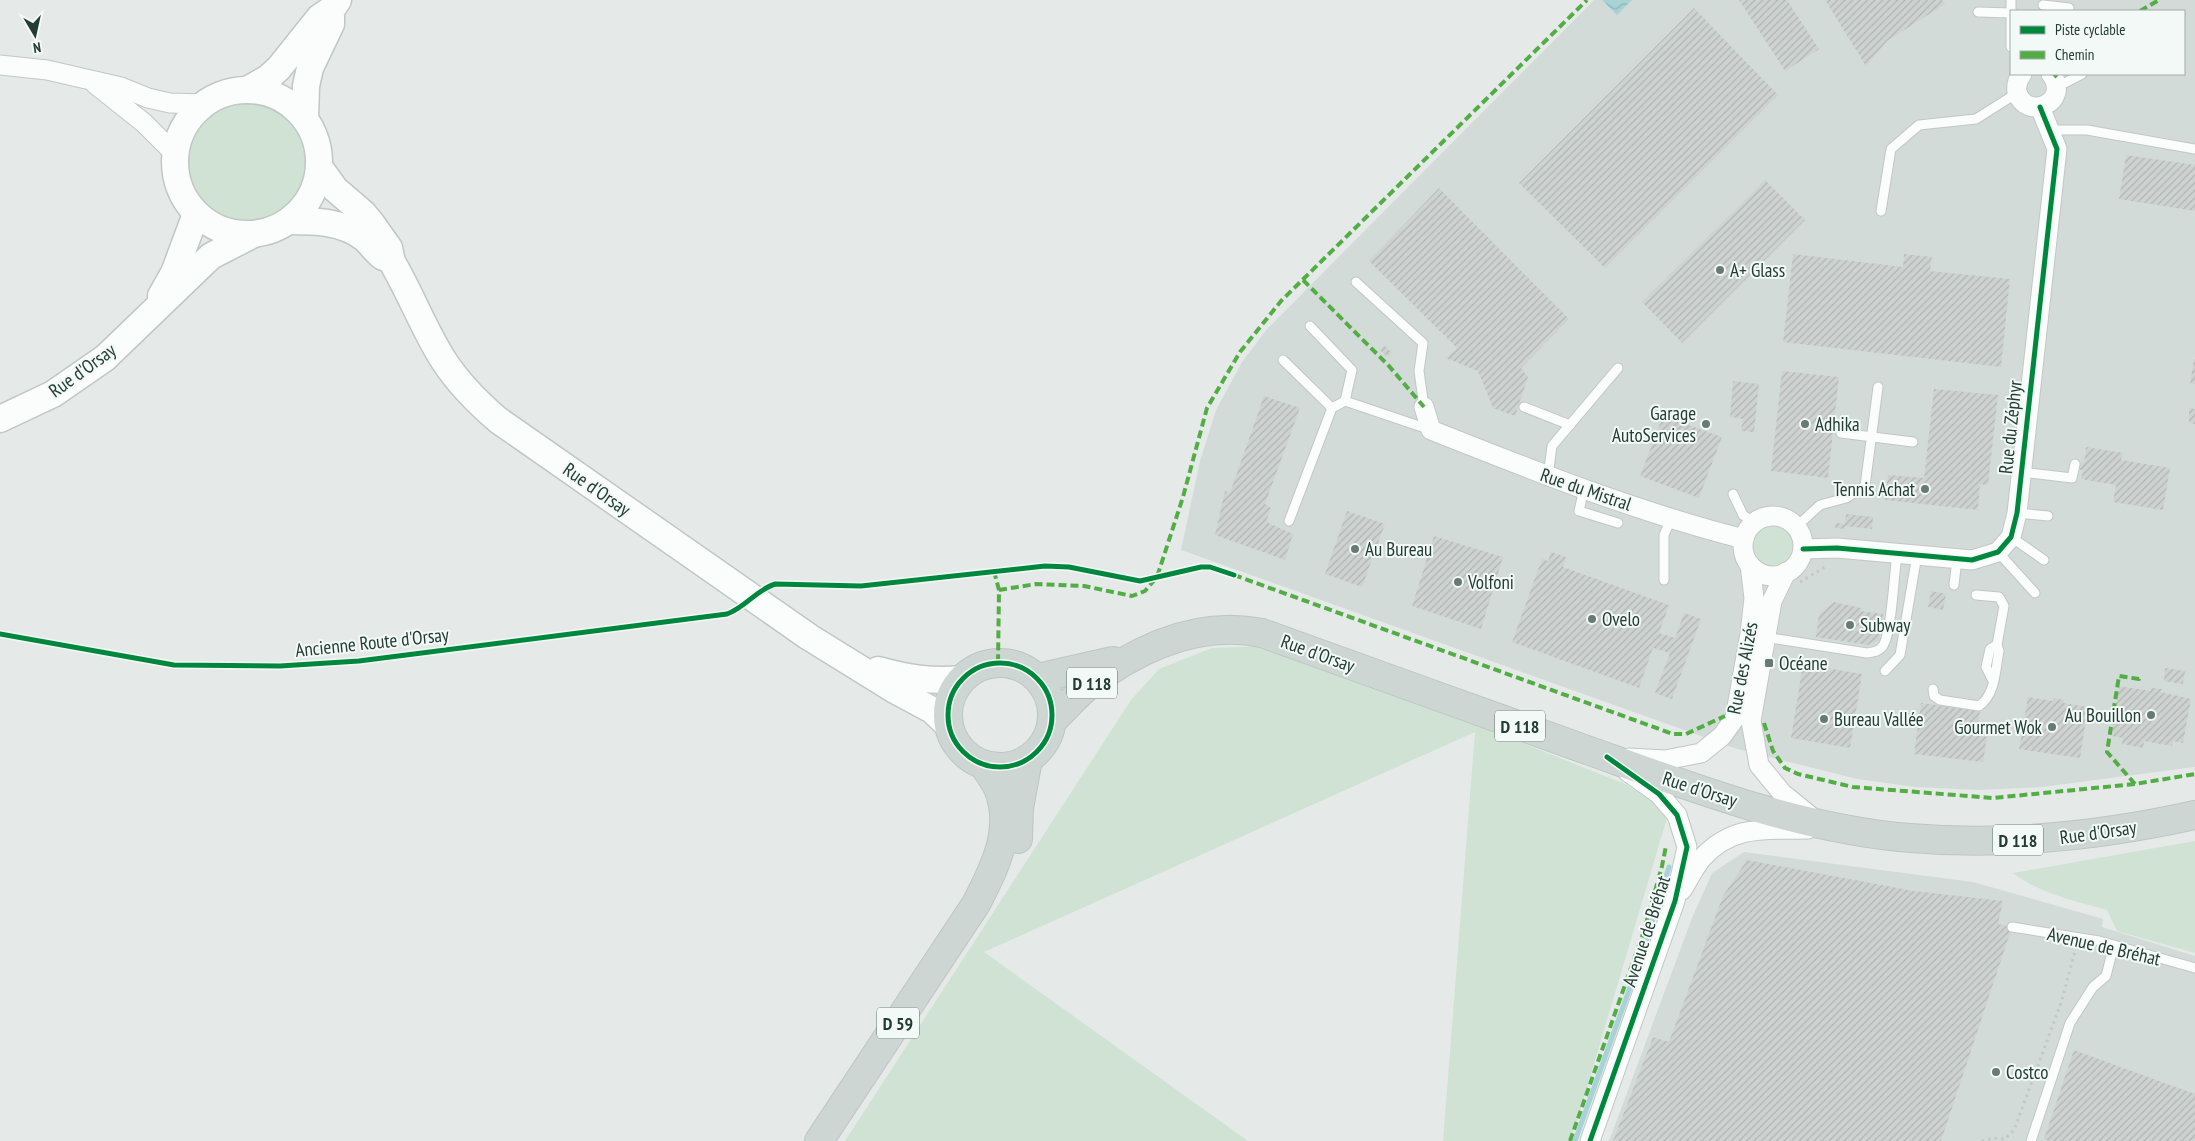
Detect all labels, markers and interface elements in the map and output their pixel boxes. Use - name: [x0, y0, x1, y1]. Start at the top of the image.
- north arrow: [10, 10, 60, 60]
- legend: [2010, 10, 2185, 75]
- text: Piste cyclable: [2055, 20, 2125, 39]
- text: N: [32, 38, 42, 57]
- text: Chemin: [2055, 45, 2094, 64]
- place label: A+ Glass: [1730, 258, 1785, 282]
- marker: A+ Glass: [1714, 264, 1726, 276]
- street label: Rue d'Orsay: [44, 337, 121, 402]
- street label: Rue du Zéphyr: [1993, 378, 2027, 475]
- place label: Garage AutoServices: [1612, 401, 1696, 447]
- place label: Adhika: [1815, 412, 1860, 436]
- marker: Garage AutoServices: [1700, 418, 1712, 430]
- marker: Adhika: [1799, 418, 1811, 430]
- street label: Rue d'Orsay: [559, 457, 636, 521]
- street label: Rue du Mistral: [1537, 462, 1635, 516]
- place label: Tennis Achat: [1833, 477, 1916, 501]
- marker: Tennis Achat: [1919, 483, 1931, 495]
- place label: Au Bureau: [1365, 537, 1432, 561]
- marker: Au Bureau: [1349, 543, 1361, 555]
- place label: Volfoni: [1467, 570, 1514, 594]
- marker: Volfoni: [1452, 576, 1464, 588]
- place label: Ovelo: [1602, 607, 1640, 631]
- marker: Ovelo: [1586, 613, 1598, 625]
- place label: Subway: [1860, 613, 1911, 637]
- marker: Subway: [1844, 619, 1856, 631]
- street label: Rue des Alizés: [1721, 620, 1763, 716]
- street label: Ancienne Route d'Orsay: [294, 622, 451, 662]
- street label: Rue d'Orsay: [1278, 629, 1359, 678]
- place label: Océane: [1779, 651, 1828, 675]
- marker: Océane: [1763, 657, 1775, 669]
- road number: D 118: [1067, 668, 1117, 698]
- place label: Au Bouillon: [2065, 703, 2141, 727]
- place label: Bureau Vallée: [1834, 707, 1924, 731]
- marker: Au Bouillon: [2145, 709, 2157, 721]
- road number: D 118: [1495, 710, 1545, 741]
- marker: Bureau Vallée: [1818, 713, 1830, 725]
- place label: Gourmet Wok: [1954, 715, 2043, 739]
- marker: Gourmet Wok: [2046, 721, 2058, 733]
- street label: Rue d'Orsay: [1660, 766, 1741, 813]
- street label: Rue d'Orsay: [2058, 815, 2139, 849]
- road number: D 118: [1993, 824, 2043, 856]
- street label: Avenue de Bréhat: [1617, 872, 1675, 990]
- street label: Avenue de Bréhat: [2045, 921, 2164, 971]
- road number: D 59: [877, 1008, 919, 1038]
- place label: Costco: [2006, 1060, 2049, 1084]
- marker: Costco: [1990, 1066, 2002, 1078]

